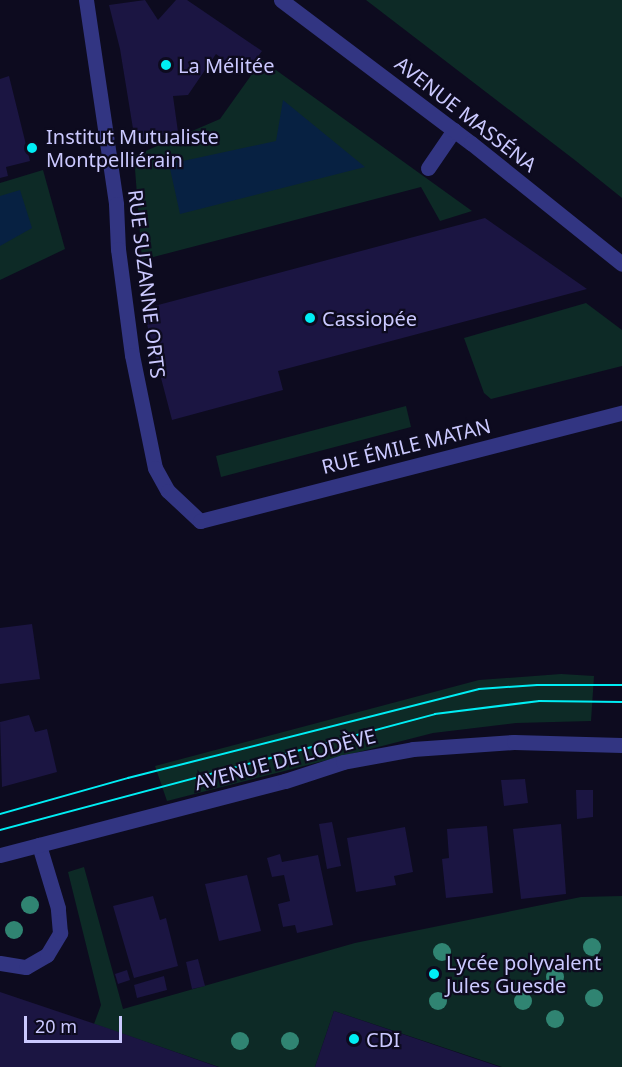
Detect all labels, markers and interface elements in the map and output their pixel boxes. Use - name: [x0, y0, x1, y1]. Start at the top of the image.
- street label: AVENUE MASSÉNA: [390, 51, 542, 177]
- place label: La Mélitée: [178, 53, 274, 77]
- marker: La Mélitée: [159, 58, 173, 72]
- place label: Institut Mutualiste Montpelliérain: [46, 124, 219, 171]
- marker: Institut Mutualiste Montpelliérain: [23, 139, 41, 157]
- street label: RUE SUZANNE ORTS: [124, 188, 170, 380]
- place label: Cassiopée: [322, 306, 417, 330]
- marker: Cassiopée: [303, 311, 317, 325]
- street label: RUE ÉMILE MATAN: [319, 413, 493, 479]
- street label: AVENUE DE LODÈVE: [192, 723, 378, 795]
- place label: Lycée polyvalent Jules Guesde: [446, 951, 601, 998]
- marker: Lycée polyvalent Jules Guesde: [427, 967, 441, 981]
- scale bar: [27, 1004, 124, 1042]
- text: 20 m: [35, 1014, 77, 1038]
- place label: CDI: [366, 1027, 400, 1051]
- marker: CDI: [347, 1032, 361, 1046]

